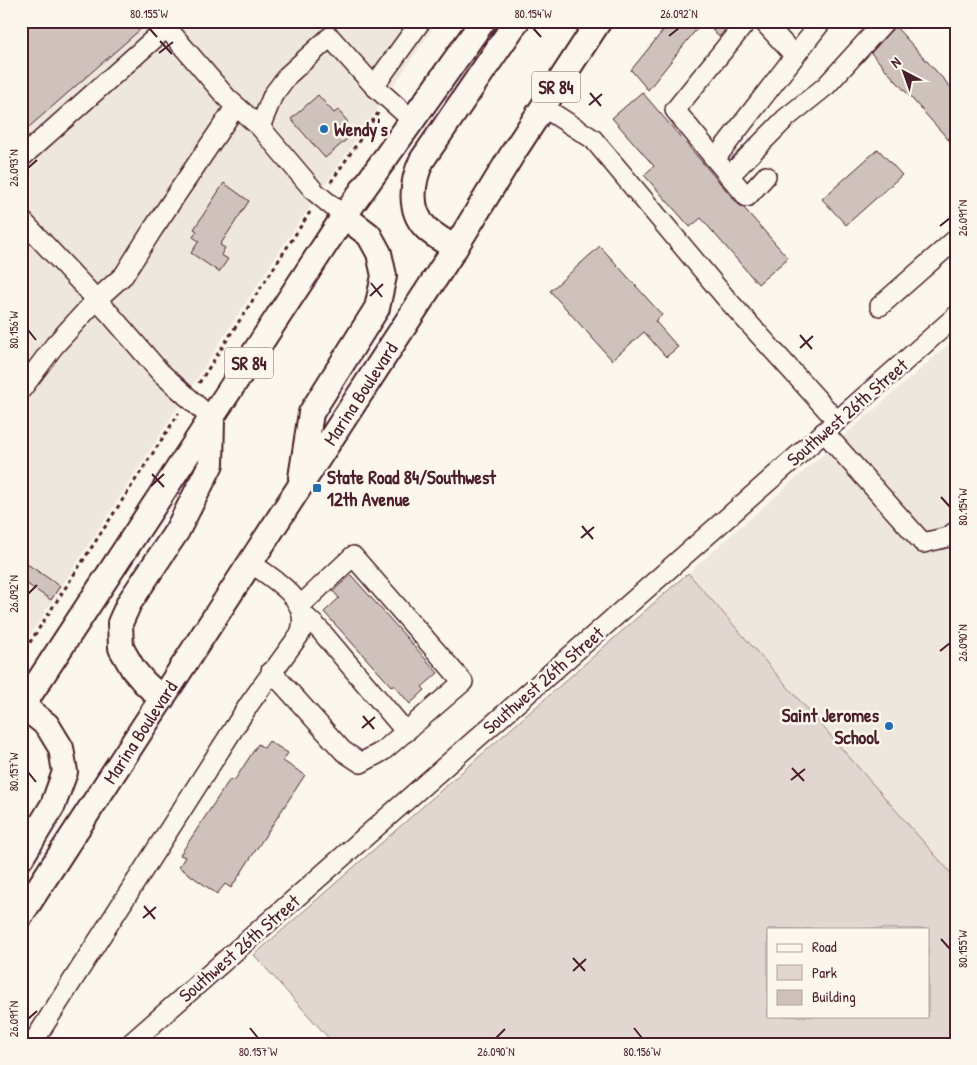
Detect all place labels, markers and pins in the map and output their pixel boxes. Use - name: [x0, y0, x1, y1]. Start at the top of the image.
- place label: Wendy's: [334, 116, 388, 143]
- marker: Wendy's: [318, 123, 330, 135]
- place label: State Road 84/Southwest 12th Avenue: [327, 464, 497, 512]
- marker: State Road 84/Southwest 12th Avenue: [311, 482, 323, 494]
- place label: Saint Jeromes School: [782, 702, 880, 750]
- marker: Saint Jeromes School: [883, 720, 895, 732]

